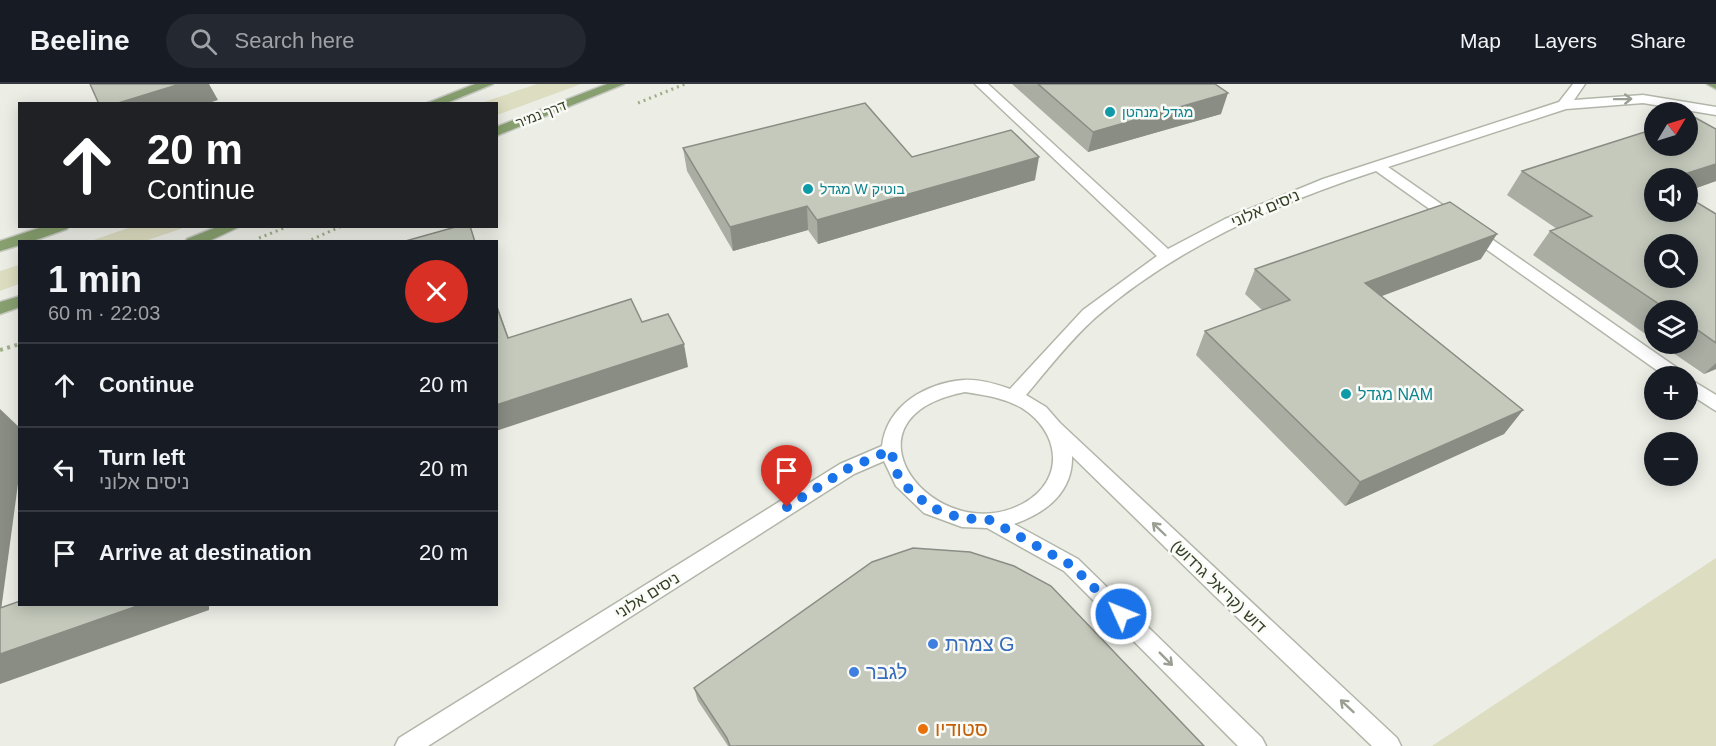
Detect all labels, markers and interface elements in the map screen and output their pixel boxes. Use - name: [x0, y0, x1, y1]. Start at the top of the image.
- search box: [166, 14, 586, 68]
- text: Beeline: [30, 25, 130, 56]
- icon: search: [187, 25, 220, 58]
- text: Search here: [235, 28, 354, 53]
- text: Map: [1460, 29, 1501, 52]
- text: Layers: [1534, 29, 1597, 52]
- text: Share: [1630, 29, 1686, 52]
- one-way arrow: [1612, 94, 1632, 105]
- street label: דרך נמיר: [514, 97, 569, 131]
- north arrow: [1644, 102, 1698, 156]
- map controls: [1644, 102, 1698, 486]
- place label: מגדל מנהטן: [1122, 104, 1193, 120]
- marker: מגדל מנהטן: [1103, 105, 1117, 119]
- icon: ahead: [48, 126, 126, 204]
- text: 20 m: [147, 126, 243, 173]
- button: sound: [1644, 168, 1698, 222]
- text: Continue: [147, 175, 255, 205]
- place label: מגדל W בוטיק: [820, 181, 905, 197]
- marker: מגדל W בוטיק: [801, 182, 815, 196]
- street label: ניסים אלוני: [1229, 186, 1302, 230]
- button: search: [1644, 234, 1698, 288]
- text: 1 min: [48, 259, 142, 300]
- button: close: [405, 260, 468, 323]
- button: layers: [1644, 300, 1698, 354]
- text: 60 m · 22:03: [48, 302, 160, 324]
- button: +: [1644, 366, 1698, 420]
- icon: ahead: [48, 369, 81, 402]
- text: Continue: [99, 372, 194, 397]
- text: 20 m: [419, 372, 468, 397]
- place label: מגדל NAM: [1358, 386, 1433, 403]
- marker: מגדל NAM: [1339, 387, 1353, 401]
- button: −: [1644, 432, 1698, 486]
- text: Turn left: [99, 445, 185, 470]
- pin: [761, 445, 812, 507]
- icon: left: [48, 453, 81, 486]
- icon: arrive: [770, 454, 803, 487]
- text: 20 m: [419, 456, 468, 481]
- text: ניסים אלוני: [99, 471, 190, 493]
- one-way arrow: [1152, 522, 1167, 536]
- icon: arrive: [48, 537, 81, 570]
- street label: דוש (קריאל גרדוש): [1168, 537, 1269, 636]
- text: Arrive at destination: [99, 540, 312, 565]
- text: 20 m: [419, 540, 468, 565]
- street label: ניסים אלוני: [612, 569, 682, 622]
- position arrow: [1089, 582, 1153, 646]
- place label: צמרת G: [945, 633, 1015, 655]
- marker: צמרת G: [926, 637, 940, 651]
- one-way arrow: [1159, 652, 1174, 667]
- place label: לגבר: [866, 661, 907, 683]
- marker: לגבר: [847, 665, 861, 679]
- one-way arrow: [1339, 699, 1354, 713]
- place label: סטודיו: [935, 718, 988, 740]
- marker: סטודיו: [916, 722, 930, 736]

